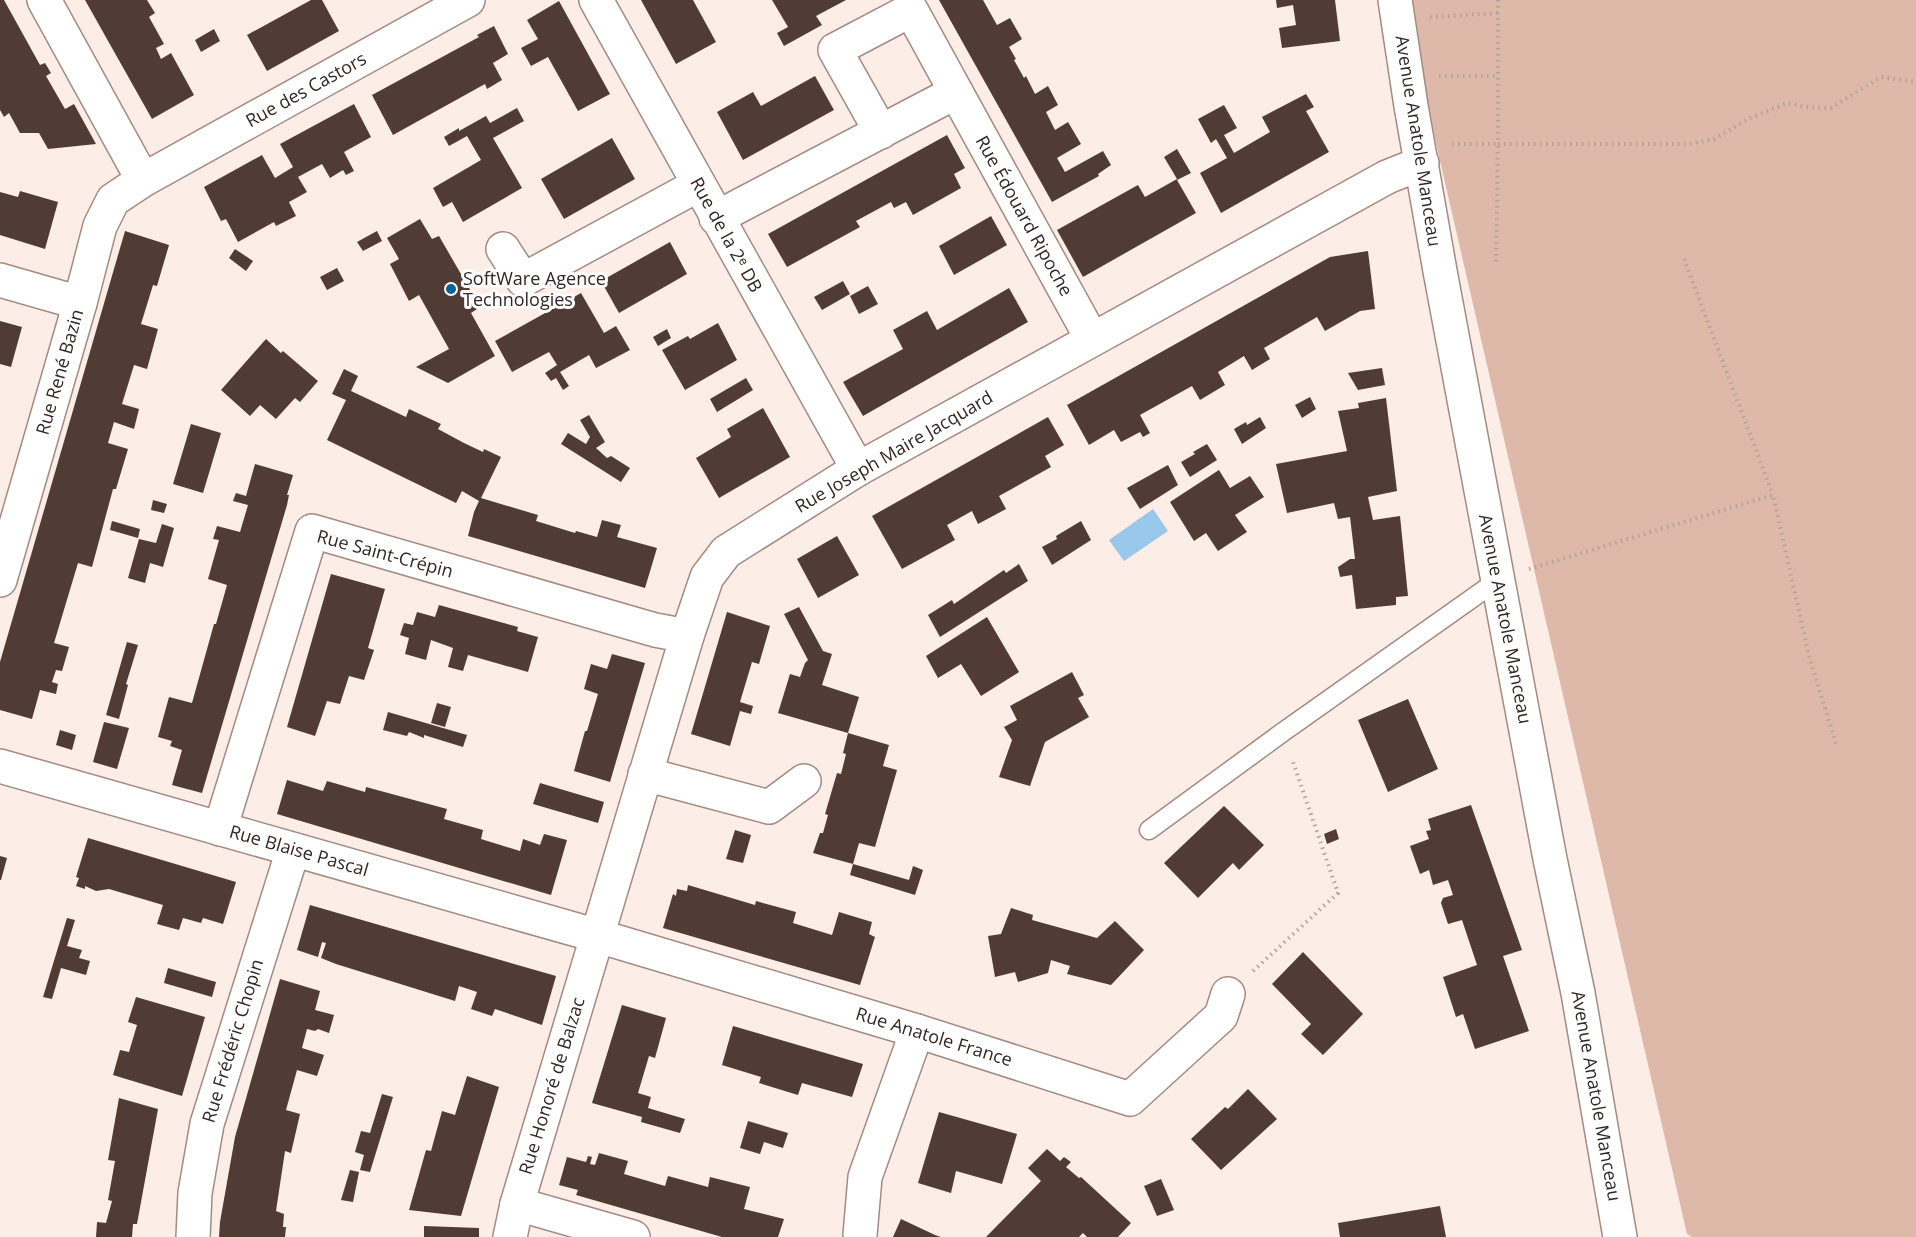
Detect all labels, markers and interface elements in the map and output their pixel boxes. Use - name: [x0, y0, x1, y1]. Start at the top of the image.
- street label: Avenue Anatole Manceau: [1390, 34, 1448, 248]
- street label: Rue des Castors: [241, 46, 370, 132]
- street label: Rue Édouard Ripoche: [971, 131, 1079, 300]
- street label: Rue de la 2ᵉ DB: [685, 173, 768, 296]
- place label: SoftWare Agence Technologies: [463, 266, 606, 311]
- marker: SoftWare Agence Technologies: [444, 282, 458, 296]
- street label: Rue René Bazin: [30, 306, 88, 437]
- street label: Rue Joseph Maire Jacquard: [790, 385, 997, 518]
- street label: Avenue Anatole Manceau: [1474, 512, 1538, 726]
- street label: Rue Saint-Crépin: [315, 523, 456, 583]
- street label: Rue Blaise Pascal: [227, 819, 372, 881]
- street label: Rue Frédéric Chopin: [196, 956, 268, 1125]
- street label: Avenue Anatole Manceau: [1567, 989, 1627, 1203]
- street label: Rue Honoré de Balzac: [513, 994, 590, 1177]
- street label: Rue Anatole France: [853, 1001, 1015, 1071]

